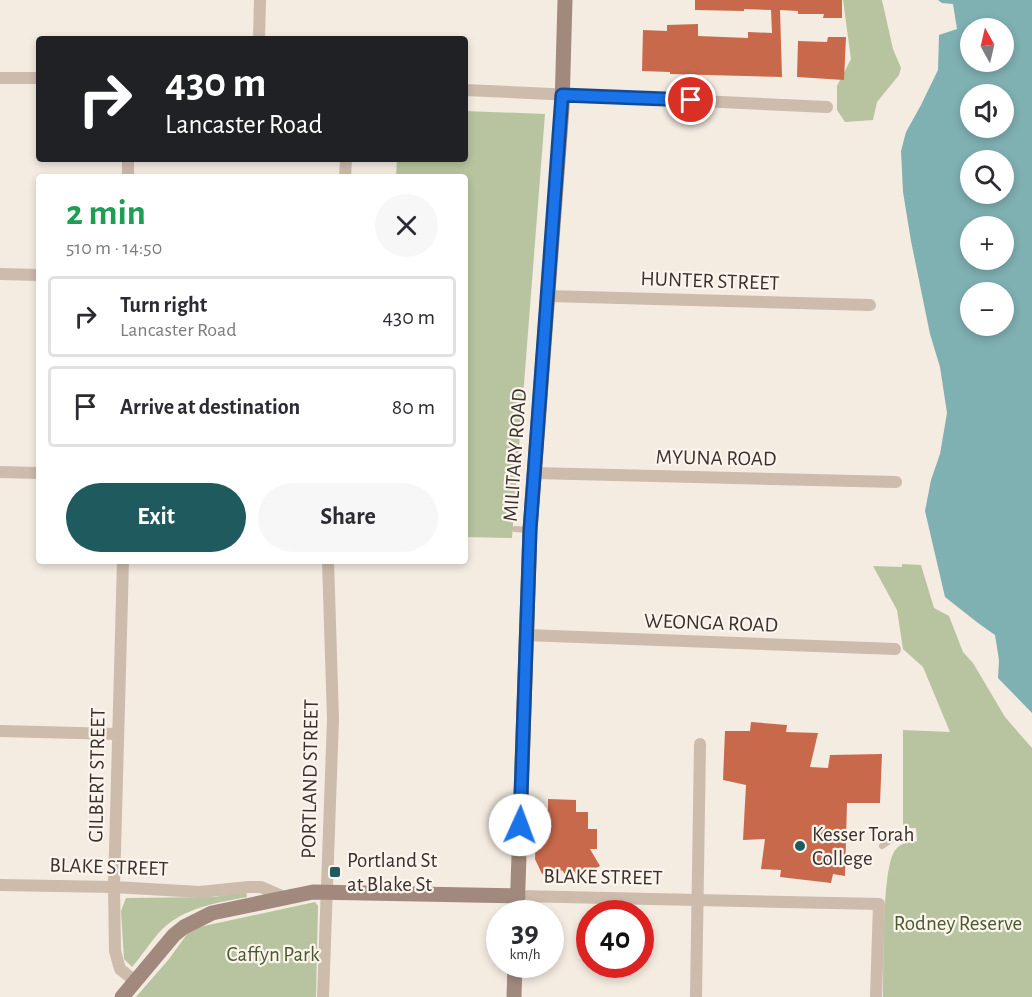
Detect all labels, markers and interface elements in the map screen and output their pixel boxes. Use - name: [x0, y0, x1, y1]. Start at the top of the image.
- north arrow: [960, 18, 1014, 72]
- map controls: [960, 18, 1014, 336]
- icon: right: [66, 60, 144, 138]
- text: 430 m: [165, 62, 266, 104]
- pin: [665, 74, 716, 125]
- icon: arrive: [674, 83, 707, 116]
- button: sound: [960, 84, 1014, 138]
- text: Lancaster Road: [165, 111, 323, 138]
- button: search: [960, 150, 1014, 204]
- button: close: [375, 194, 438, 257]
- text: 2 min: [66, 195, 146, 231]
- button: +: [960, 216, 1014, 270]
- text: 510 m · 14:50: [66, 238, 162, 258]
- street label: HUNTER STREET: [640, 268, 780, 294]
- button: −: [960, 282, 1014, 336]
- text: Turn right: [120, 294, 207, 316]
- icon: right: [69, 300, 102, 333]
- text: 430 m: [383, 306, 435, 328]
- text: Lancaster Road: [120, 320, 237, 340]
- street label: MILITARY ROAD: [500, 388, 530, 522]
- icon: arrive: [69, 390, 102, 423]
- text: Arrive at destination: [120, 396, 300, 418]
- text: 80 m: [392, 396, 435, 418]
- street label: MYUNA ROAD: [655, 446, 777, 470]
- button: Exit: [66, 483, 246, 552]
- button: Share: [258, 483, 438, 552]
- street label: WEONGA ROAD: [644, 610, 778, 636]
- street label: PORTLAND STREET: [298, 699, 322, 859]
- street label: GILBERT STREET: [85, 707, 109, 843]
- position arrow: [488, 793, 552, 857]
- place label: Kesser Torah College: [812, 824, 914, 869]
- marker: Kesser Torah College: [793, 839, 807, 853]
- place label: Portland St at Blake St: [347, 850, 437, 895]
- street label: BLAKE STREET: [49, 854, 169, 880]
- marker: Portland St at Blake St: [328, 865, 342, 879]
- street label: BLAKE STREET: [543, 865, 663, 889]
- speed limit sign: 40: [576, 900, 654, 978]
- park label: Rodney Reserve: [894, 913, 1022, 934]
- text: 39: [511, 917, 539, 947]
- park label: Caffyn Park: [227, 944, 320, 965]
- text: km/h: [510, 947, 540, 962]

